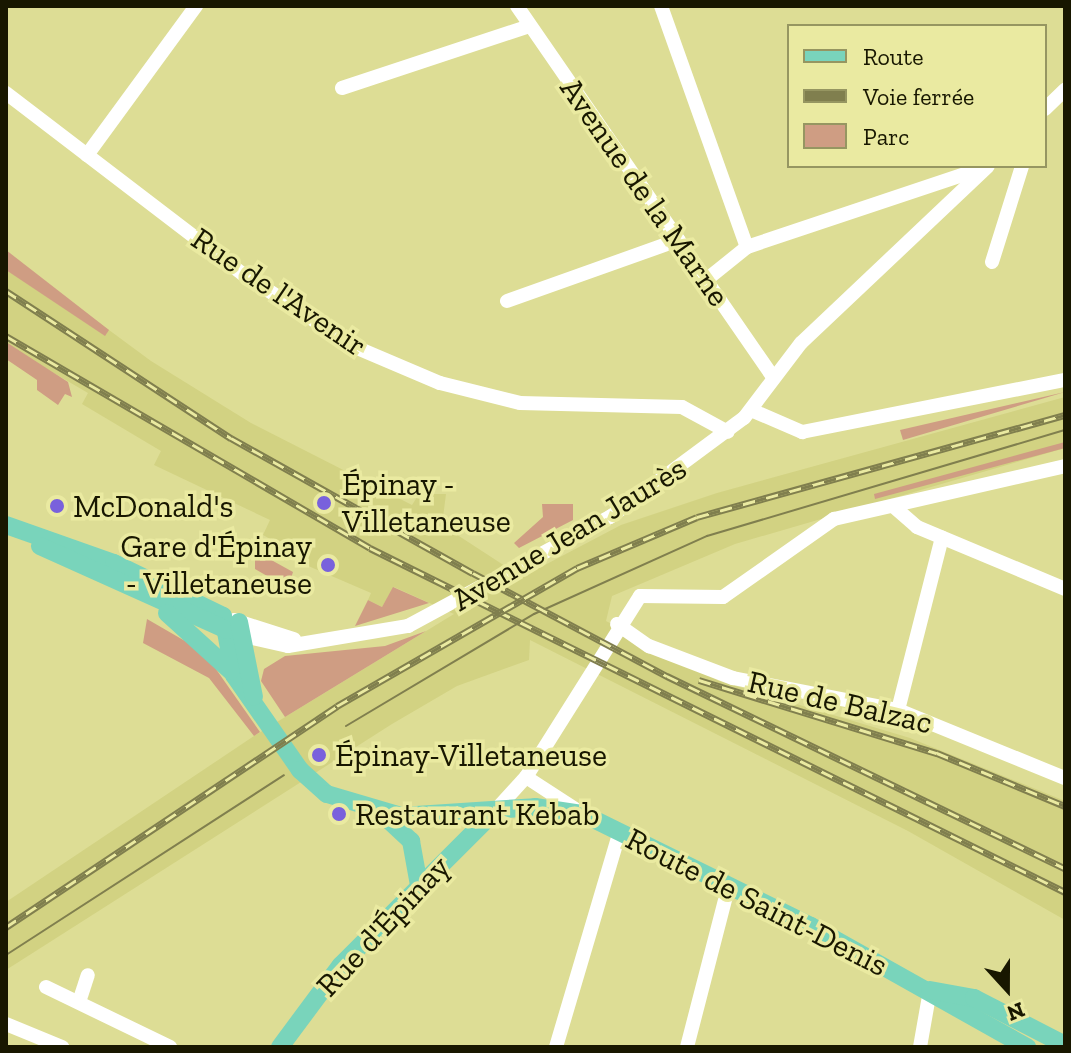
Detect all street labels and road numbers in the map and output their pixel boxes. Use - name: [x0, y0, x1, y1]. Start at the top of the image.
- street label: Avenue de la Marne: [552, 70, 738, 314]
- street label: Rue de l'Avenir: [184, 219, 374, 365]
- street label: Avenue Jean Jaurès: [444, 448, 694, 620]
- street label: Rue de Balzac: [744, 662, 936, 742]
- street label: Route de Saint-Denis: [620, 819, 894, 985]
- street label: Rue d'Épinay: [308, 848, 458, 1004]

